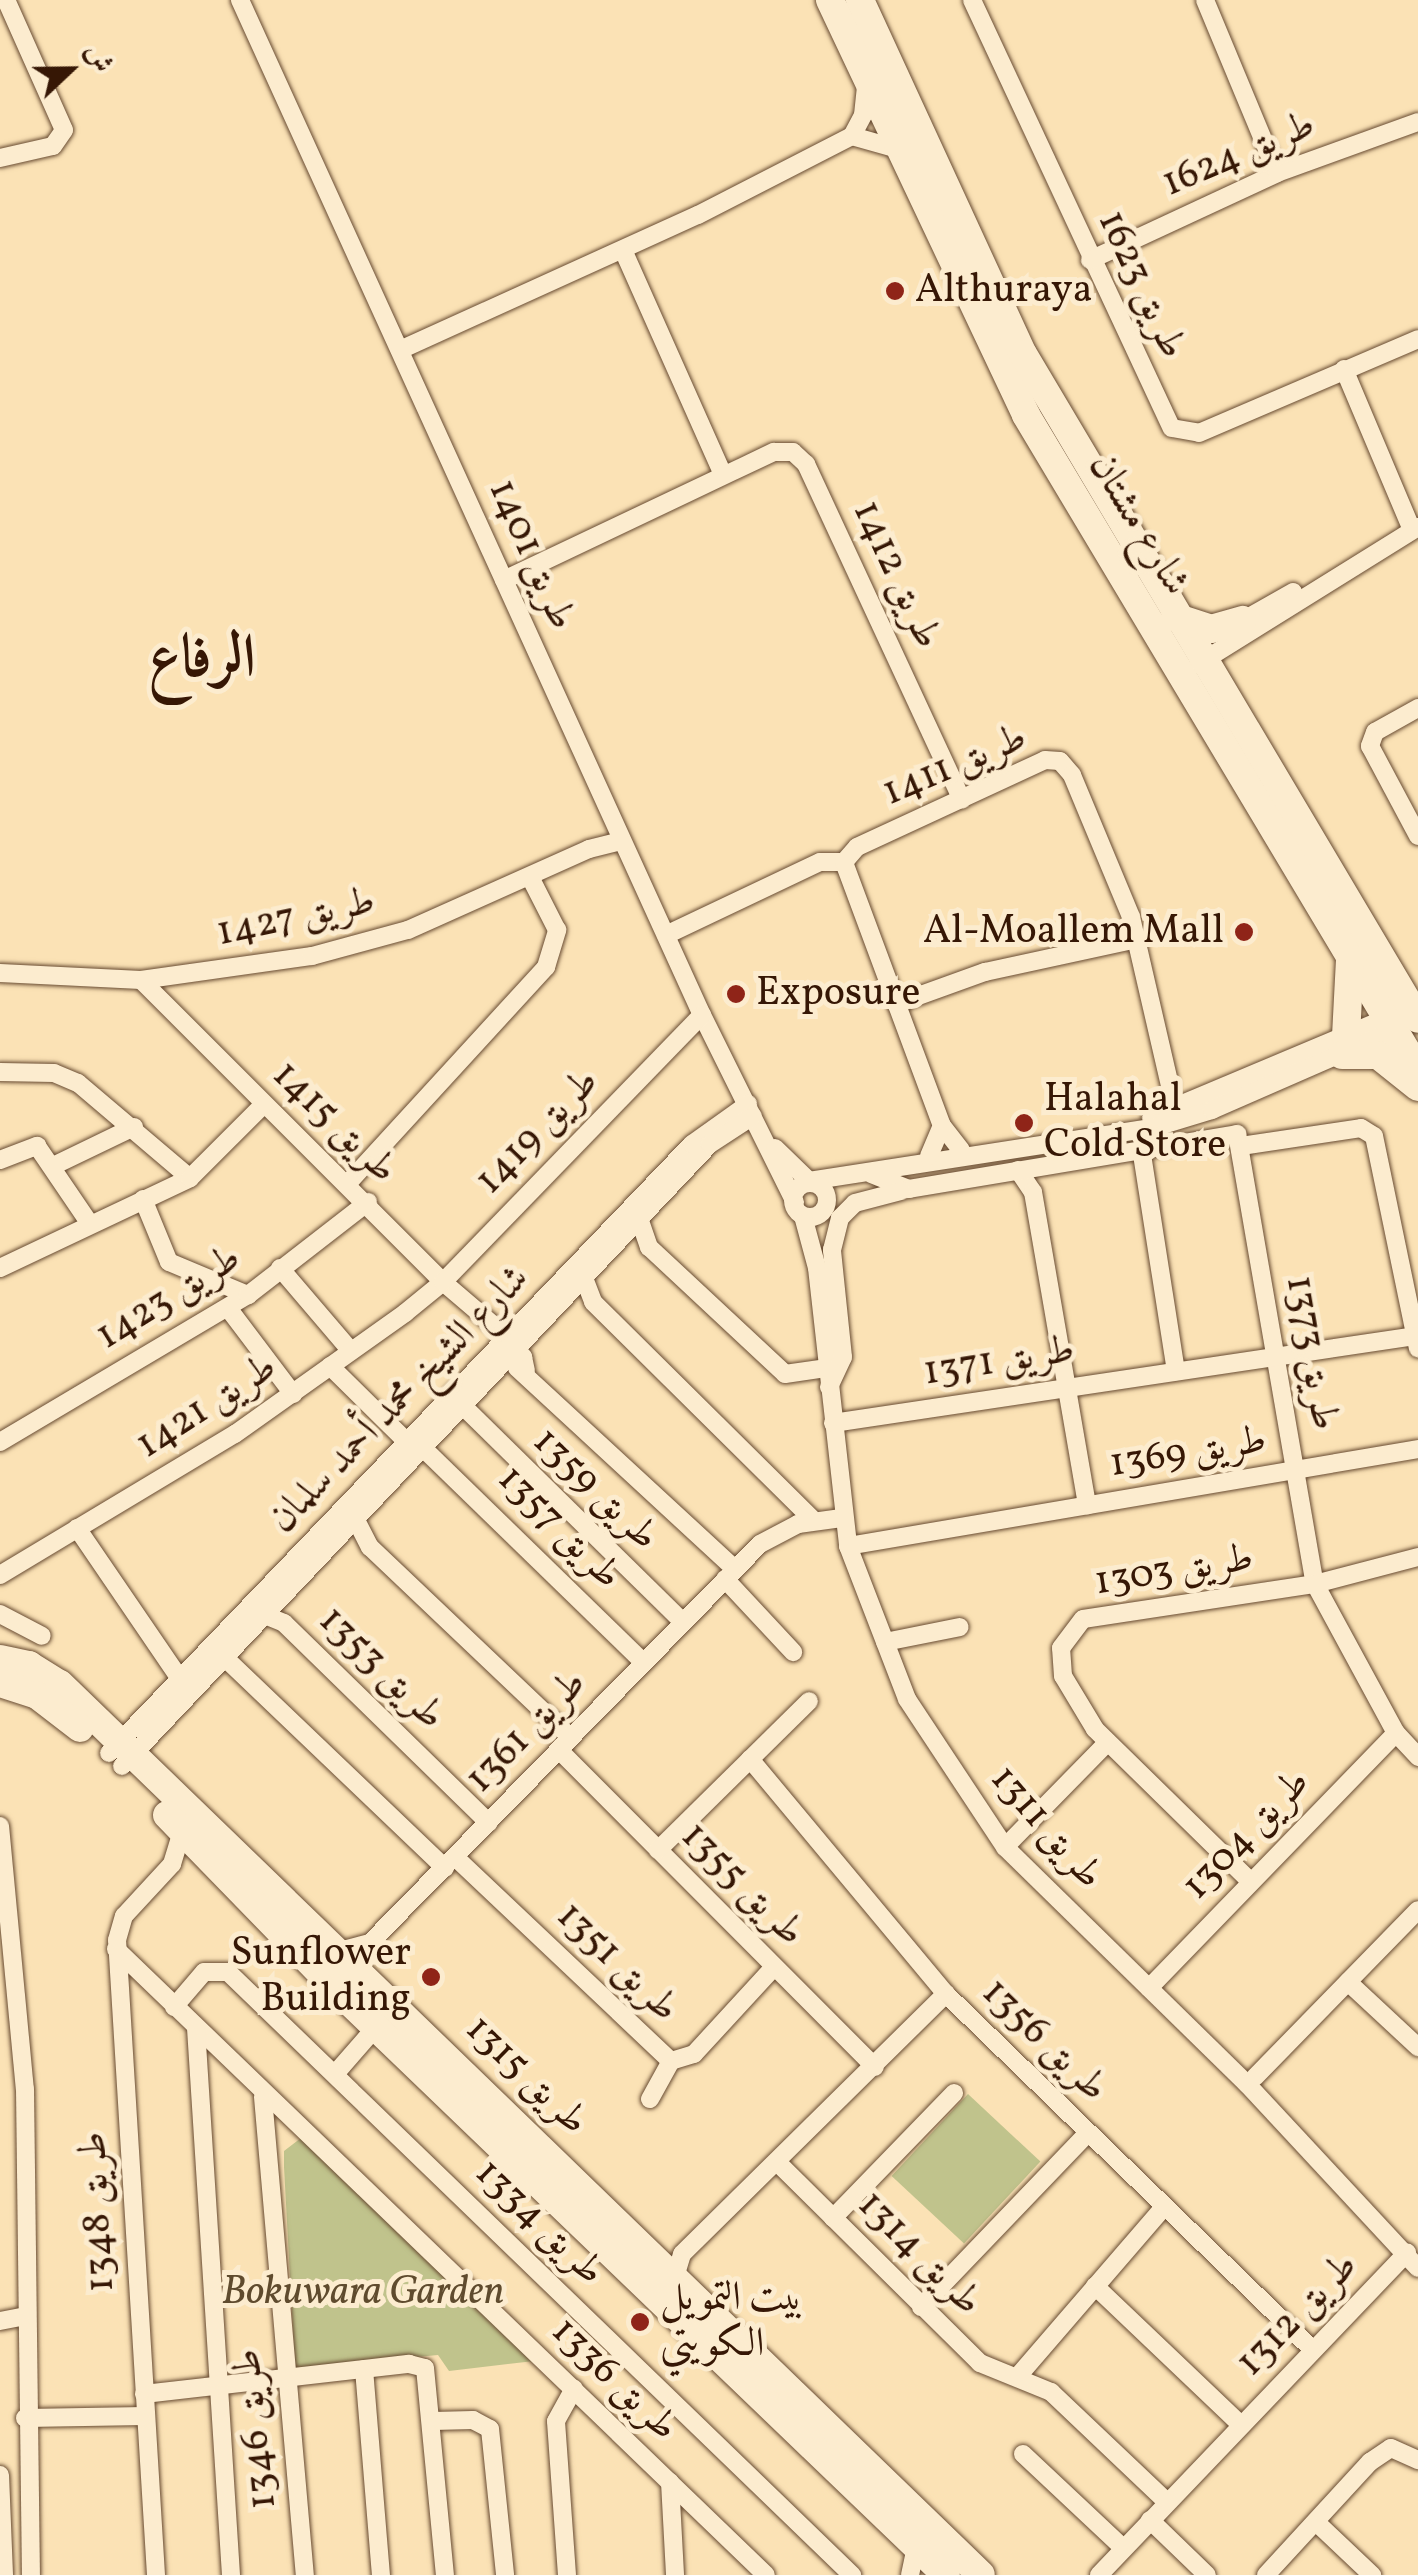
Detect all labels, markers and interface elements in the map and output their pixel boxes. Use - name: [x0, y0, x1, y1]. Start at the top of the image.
- north arrow: [20, 20, 120, 120]
- text: ش: [75, 38, 122, 79]
- street label: طريق 1624: [1155, 101, 1323, 209]
- street label: طريق 1623: [1086, 203, 1196, 367]
- place label: Althuraya: [915, 267, 1093, 315]
- marker: Althuraya: [884, 280, 906, 302]
- street label: شارع مشتان: [1077, 445, 1199, 605]
- street label: طريق 1401: [477, 472, 585, 638]
- street label: طريق 1412: [841, 493, 951, 657]
- district label: الرفاع: [148, 624, 256, 696]
- street label: طريق 1411: [876, 714, 1034, 818]
- street label: طريق 1427: [213, 878, 379, 958]
- place label: Al-Moallem Mall: [923, 908, 1224, 956]
- marker: Al-Moallem Mall: [1233, 921, 1255, 943]
- place label: Exposure: [756, 970, 920, 1018]
- marker: Exposure: [725, 983, 747, 1005]
- street label: طريق 1415: [261, 1052, 407, 1194]
- street label: طريق 1419: [466, 1059, 610, 1205]
- place label: Halahal Cold Store: [1044, 1076, 1226, 1170]
- marker: Halahal Cold Store: [1013, 1112, 1035, 1134]
- street label: طريق 1423: [88, 1235, 250, 1361]
- street label: شارع الشيخ محمد أحمد سلمان: [260, 1256, 540, 1544]
- street label: طريق 1373: [1274, 1272, 1348, 1434]
- street label: طريق 1371: [920, 1326, 1078, 1398]
- street label: طريق 1421: [128, 1344, 286, 1470]
- street label: طريق 1369: [1106, 1417, 1270, 1489]
- street label: طريق 1359: [522, 1418, 668, 1562]
- street label: طريق 1357: [487, 1456, 631, 1600]
- street label: طريق 1303: [1091, 1535, 1257, 1607]
- street label: طريق 1353: [308, 1597, 454, 1741]
- street label: طريق 1361: [457, 1660, 597, 1804]
- street label: طريق 1311: [979, 1756, 1113, 1900]
- street label: طريق 1304: [1173, 1760, 1321, 1910]
- street label: طريق 1355: [670, 1813, 814, 1957]
- street label: طريق 1351: [546, 1893, 688, 2033]
- place label: Sunflower Building: [230, 1930, 411, 2024]
- marker: Sunflower Building: [420, 1966, 442, 1988]
- street label: طريق 1356: [971, 1969, 1117, 2113]
- street label: طريق 1315: [455, 2006, 597, 2146]
- street label: طريق 1348: [70, 2131, 126, 2293]
- street label: طريق 1334: [464, 2150, 614, 2296]
- street label: طريق 1314: [847, 2182, 991, 2326]
- street label: طريق 1312: [1227, 2243, 1369, 2387]
- park label: Bokuwara Garden: [222, 2269, 504, 2317]
- place label: بيت التمويل الكويتي: [660, 2275, 803, 2369]
- street label: طريق 1336: [541, 2308, 687, 2452]
- marker: بيت التمويل الكويتي: [629, 2311, 651, 2333]
- street label: طريق 1346: [224, 2346, 288, 2512]

